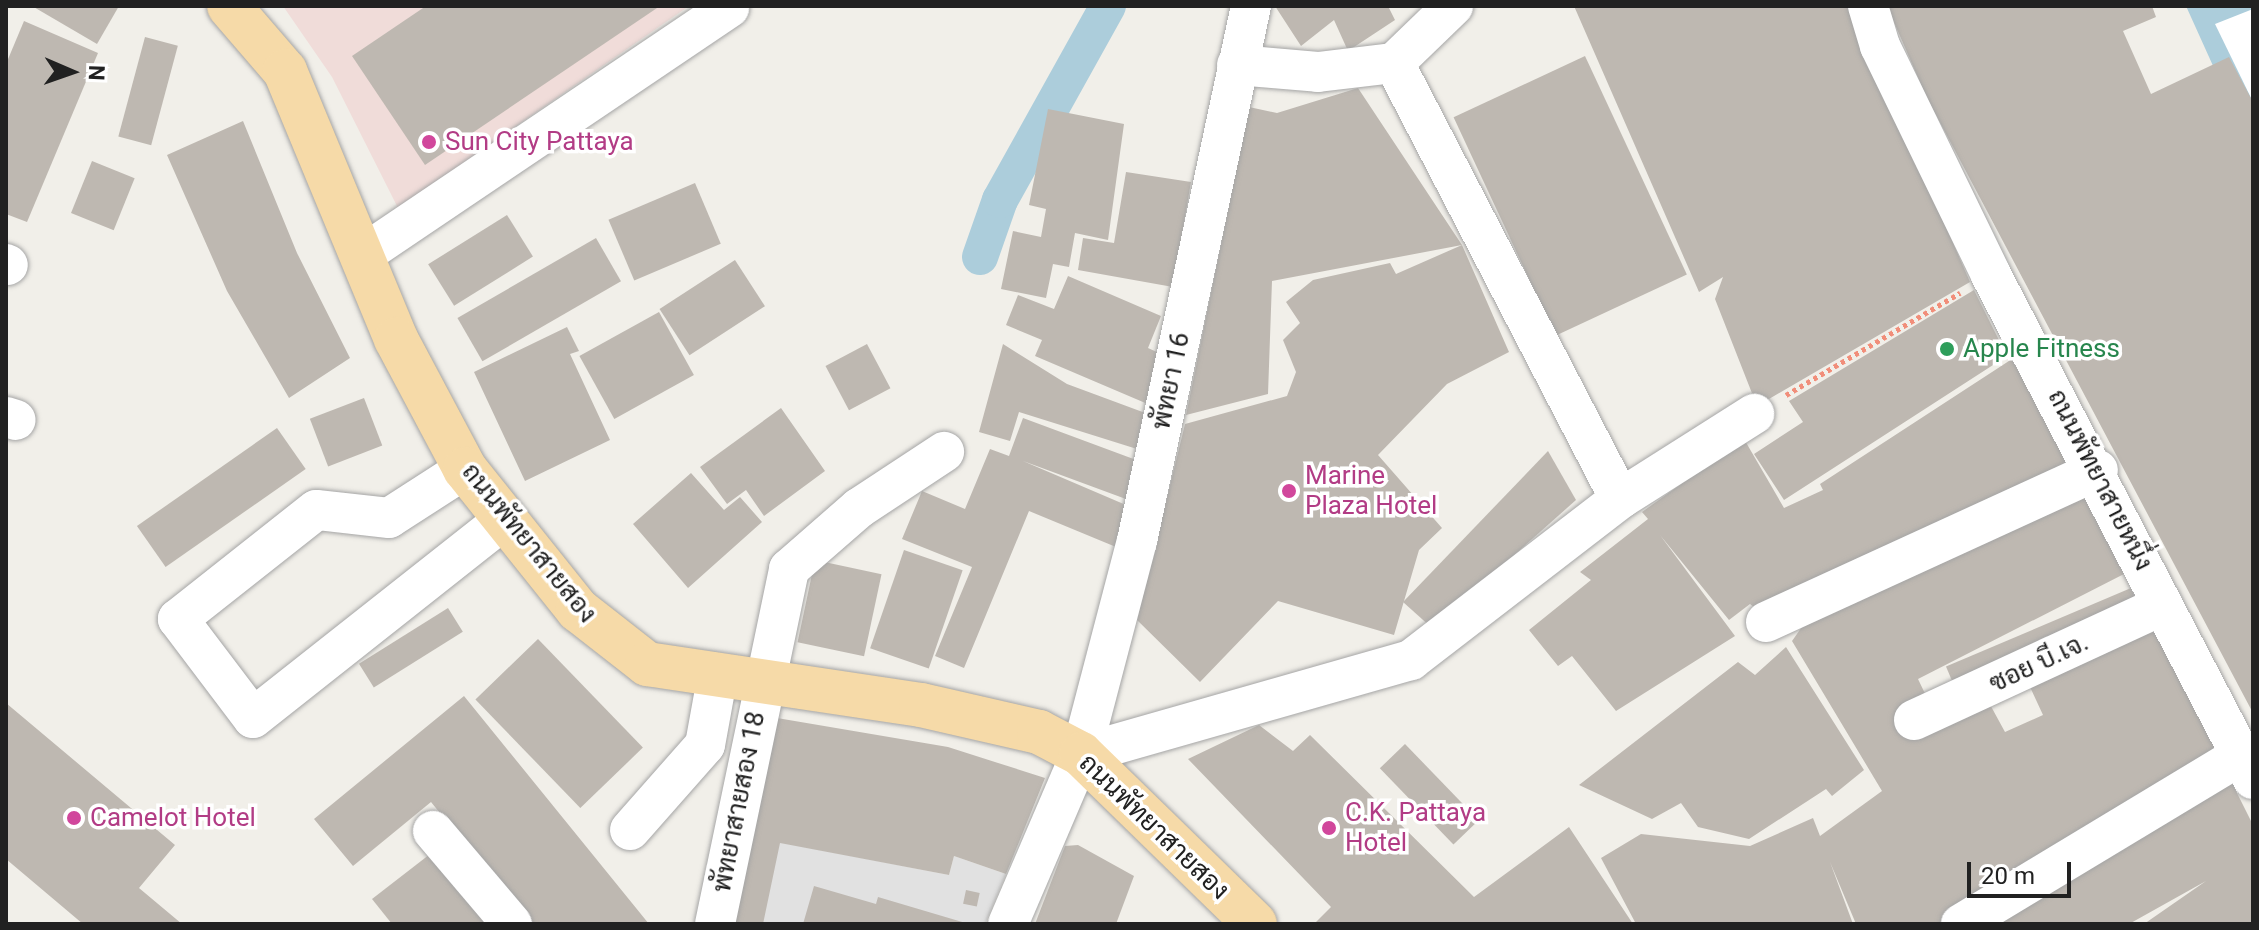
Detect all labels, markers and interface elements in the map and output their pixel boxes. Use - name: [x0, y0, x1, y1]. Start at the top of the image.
- north arrow: [32, 32, 112, 112]
- text: N: [84, 65, 109, 81]
- place label: Sun City Pattaya: [445, 126, 634, 158]
- marker: Sun City Pattaya: [420, 133, 438, 151]
- street label: พัทยา 16: [1145, 329, 1197, 433]
- place label: Apple Fitness: [1963, 333, 2120, 365]
- marker: Apple Fitness: [1938, 340, 1956, 358]
- street label: ถนนพัทยาสายหนึ่ง: [2041, 384, 2159, 576]
- street label: ถนนพัทยาสายสอง: [455, 457, 603, 629]
- place label: Marine Plaza Hotel: [1305, 460, 1437, 522]
- marker: Marine Plaza Hotel: [1280, 482, 1298, 500]
- street label: ซอย บี.เจ.: [1985, 627, 2093, 699]
- street label: พัทยาสายสอง 18: [706, 709, 772, 895]
- street label: ถนนพัทยาสายสอง: [1073, 748, 1235, 906]
- place label: C.K. Pattaya Hotel: [1345, 797, 1486, 858]
- place label: Camelot Hotel: [90, 802, 256, 834]
- marker: Camelot Hotel: [65, 809, 83, 827]
- marker: C.K. Pattaya Hotel: [1320, 819, 1338, 837]
- scale bar: [1971, 846, 2075, 896]
- text: 20 m: [1981, 862, 2035, 890]

